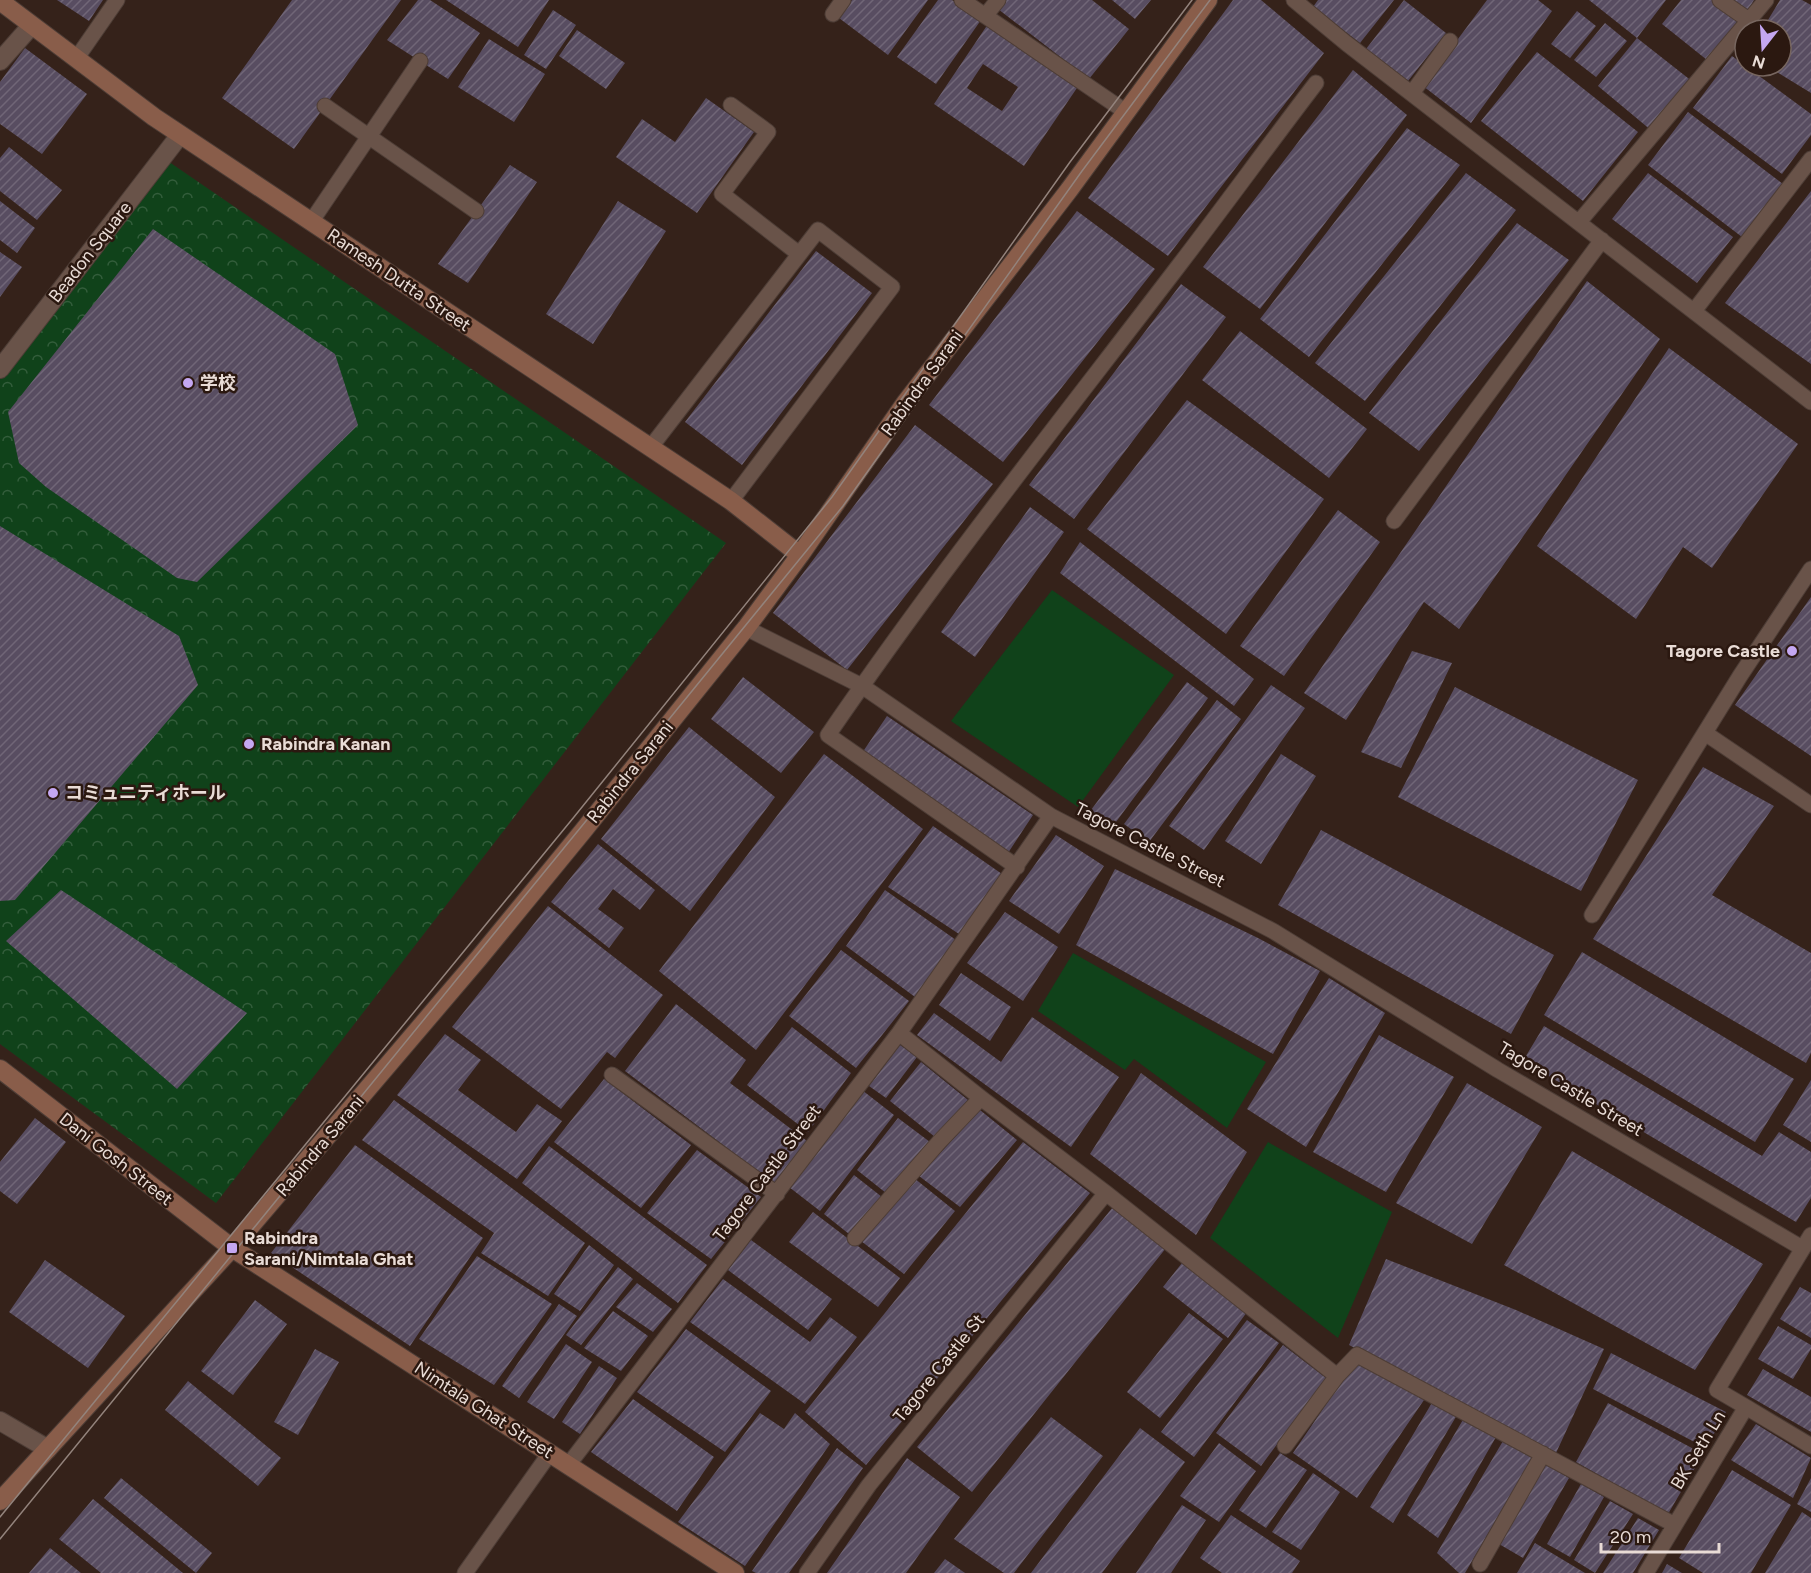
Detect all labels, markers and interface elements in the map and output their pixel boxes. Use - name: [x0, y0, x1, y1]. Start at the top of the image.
- north arrow: [1733, 18, 1793, 78]
- text: N: [1750, 51, 1767, 73]
- street label: Beadon Square: [44, 197, 136, 307]
- street label: Ramesh Dutta Street: [323, 224, 475, 336]
- street label: Rabindra Sarani: [876, 326, 968, 440]
- place label: 学校: [200, 372, 236, 394]
- marker: 学校: [181, 376, 195, 390]
- place label: Tagore Castle: [1666, 640, 1780, 662]
- marker: Tagore Castle: [1785, 644, 1799, 658]
- street label: Rabindra Sarani: [582, 716, 678, 828]
- place label: Rabindra Kanan: [261, 733, 390, 755]
- marker: Rabindra Kanan: [242, 737, 256, 751]
- place label: コミュニティホール: [65, 782, 226, 804]
- marker: コミュニティホール: [46, 786, 60, 800]
- street label: Tagore Castle Street: [1071, 798, 1229, 892]
- street label: Tagore Castle Street: [1494, 1037, 1648, 1141]
- street label: Rabindra Sarani: [271, 1091, 369, 1201]
- street label: Tagore Castle Street: [708, 1100, 826, 1246]
- street label: Dani Gosh Street: [55, 1108, 177, 1210]
- place label: Rabindra Sarani/Nimtala Ghat: [244, 1227, 413, 1270]
- marker: Rabindra Sarani/Nimtala Ghat: [225, 1241, 239, 1255]
- street label: Tagore Castle St: [889, 1309, 989, 1427]
- street label: Nimtala Ghat Street: [410, 1357, 558, 1463]
- street label: BK Seth Ln: [1666, 1407, 1730, 1493]
- scale bar: [1601, 1516, 1720, 1554]
- text: 20 m: [1610, 1526, 1651, 1548]

